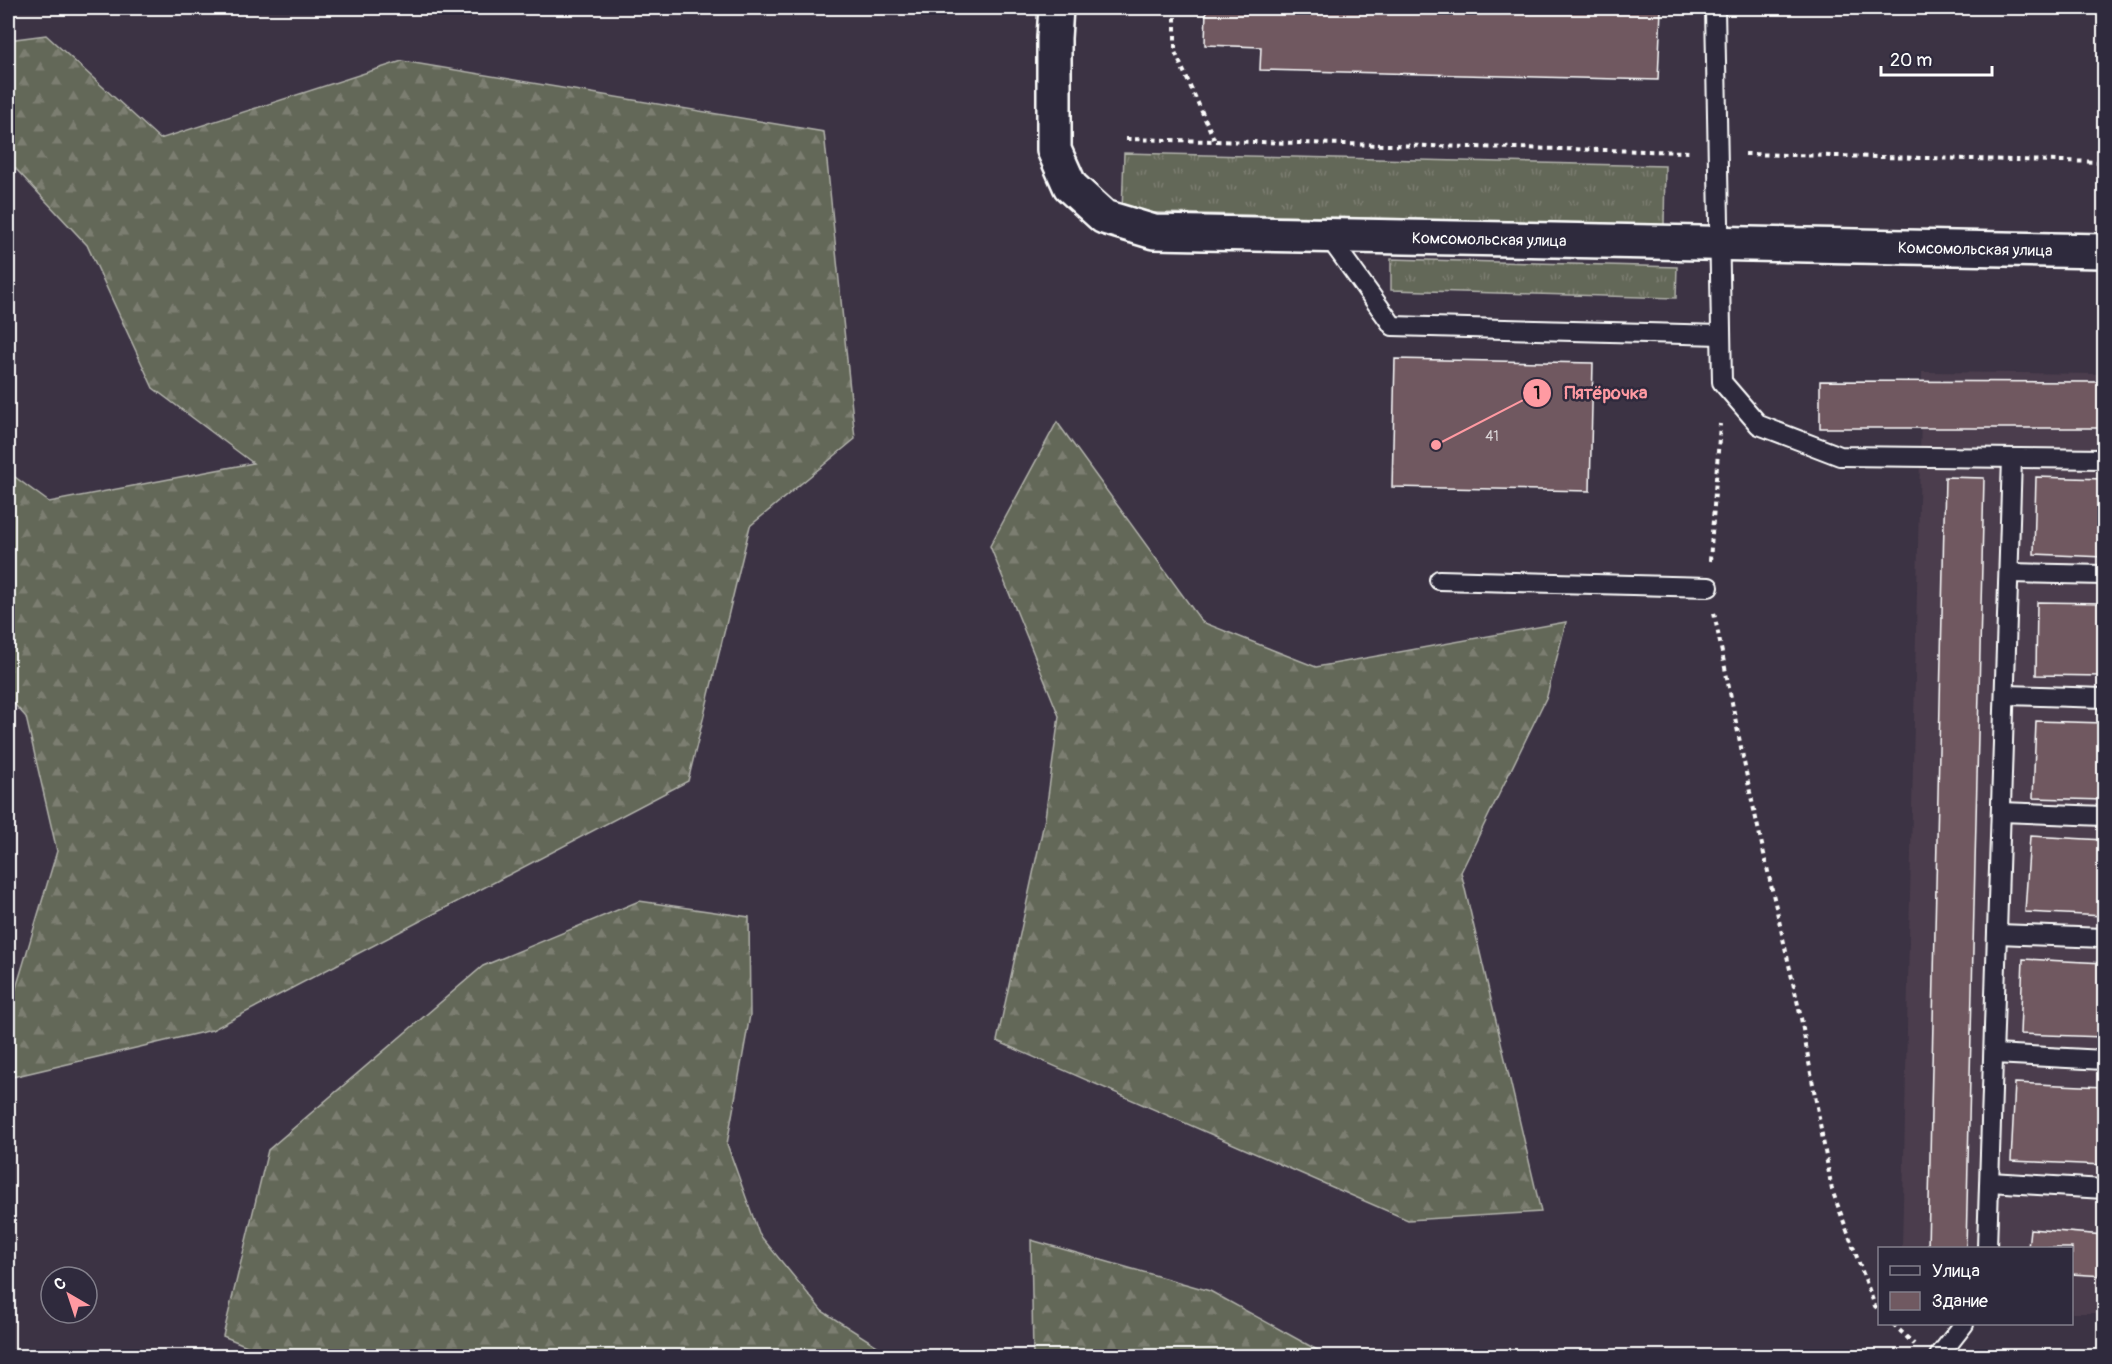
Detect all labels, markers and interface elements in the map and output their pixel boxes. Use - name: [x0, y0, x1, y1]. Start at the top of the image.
- scale bar: [1881, 39, 1992, 77]
- text: 20 m: [1890, 49, 1932, 72]
- street label: Комсомольская улица: [1412, 228, 1567, 251]
- street label: Комсомольская улица: [1898, 238, 2053, 261]
- callout: Пятёрочка: [1522, 375, 1659, 411]
- text: 1: [1533, 382, 1541, 405]
- text: Пятёрочка: [1565, 382, 1648, 405]
- house number: 41: [1485, 428, 1499, 445]
- legend: [1878, 1247, 2073, 1325]
- text: Улица: [1932, 1260, 1980, 1283]
- north arrow: [39, 1265, 99, 1325]
- text: С: [50, 1273, 70, 1295]
- text: Здание: [1932, 1290, 1988, 1313]

